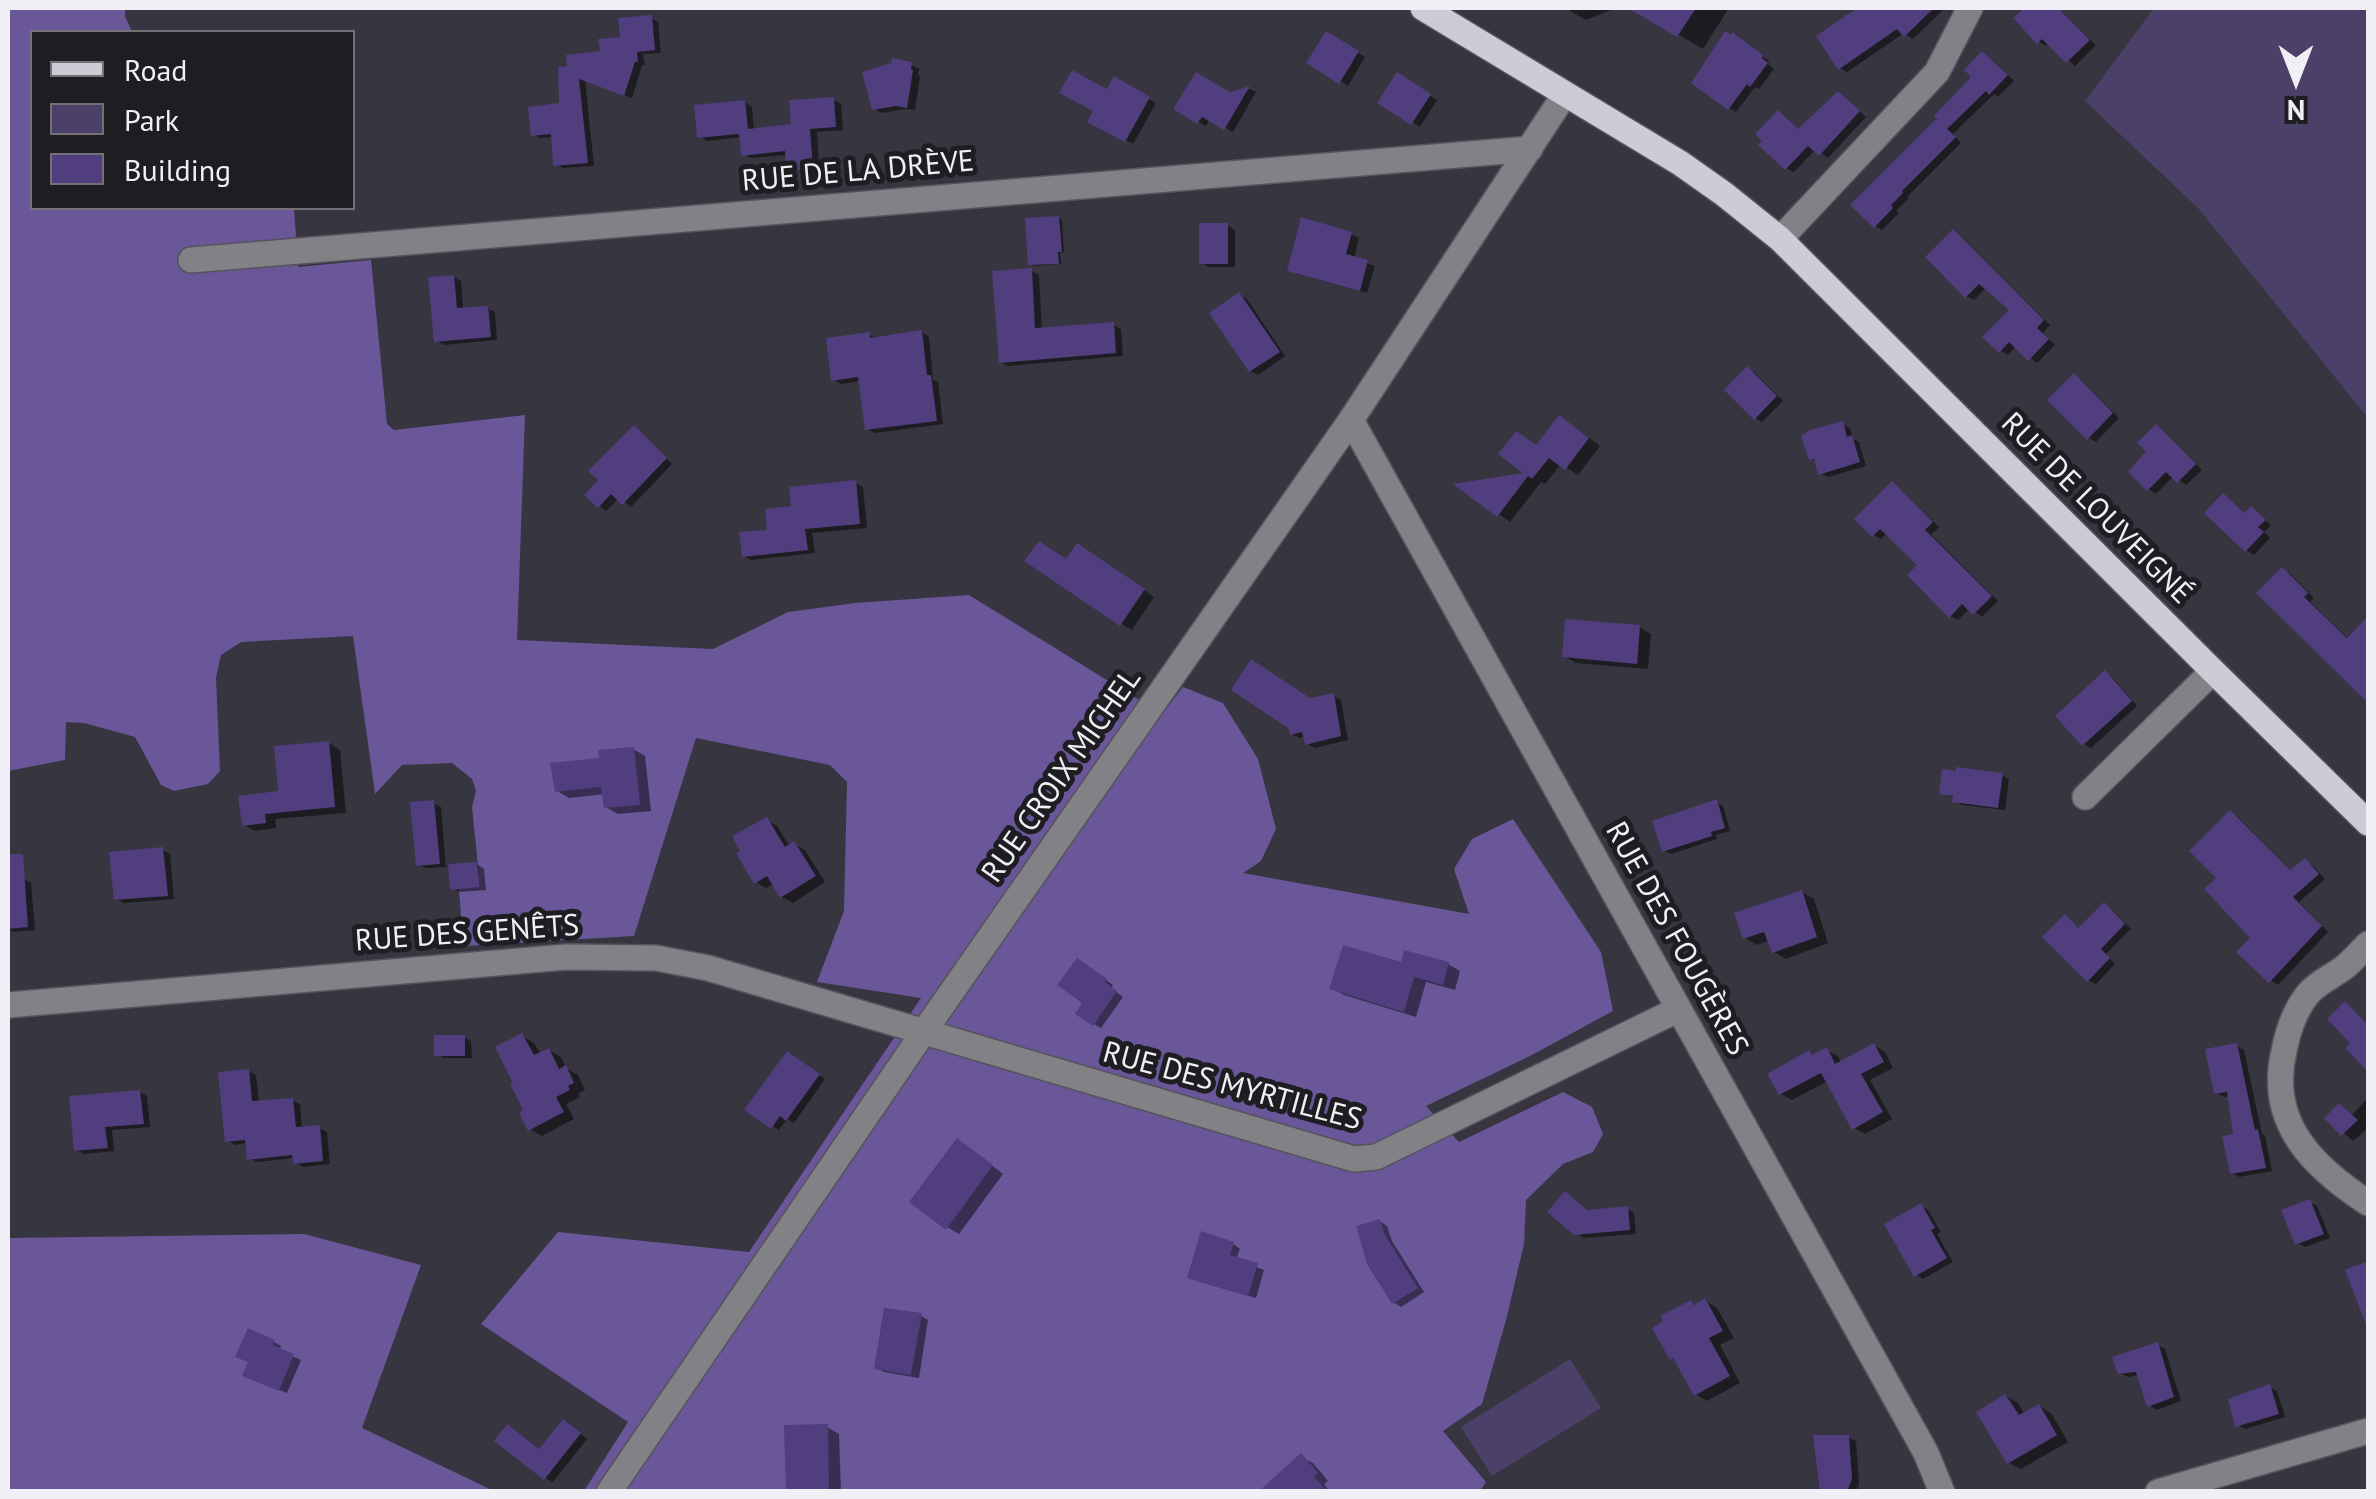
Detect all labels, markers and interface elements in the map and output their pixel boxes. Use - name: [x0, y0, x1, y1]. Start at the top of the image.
- legend: [30, 30, 355, 210]
- north arrow: [2246, 30, 2346, 130]
- text: Road: [124, 50, 188, 89]
- text: N: [2287, 92, 2305, 129]
- text: Park: [124, 100, 179, 139]
- street label: RUE DE LA DRÈVE: [740, 144, 976, 200]
- text: Building: [124, 150, 231, 189]
- street label: RUE DE LOUVEIGNÉ: [1993, 406, 2199, 612]
- street label: RUE CROIX MICHEL: [975, 662, 1149, 890]
- street label: RUE DES FOUGÈRES: [1597, 816, 1755, 1062]
- street label: RUE DES GENÊTS: [354, 908, 580, 960]
- street label: RUE DES MYRTILLES: [1099, 1035, 1365, 1139]

